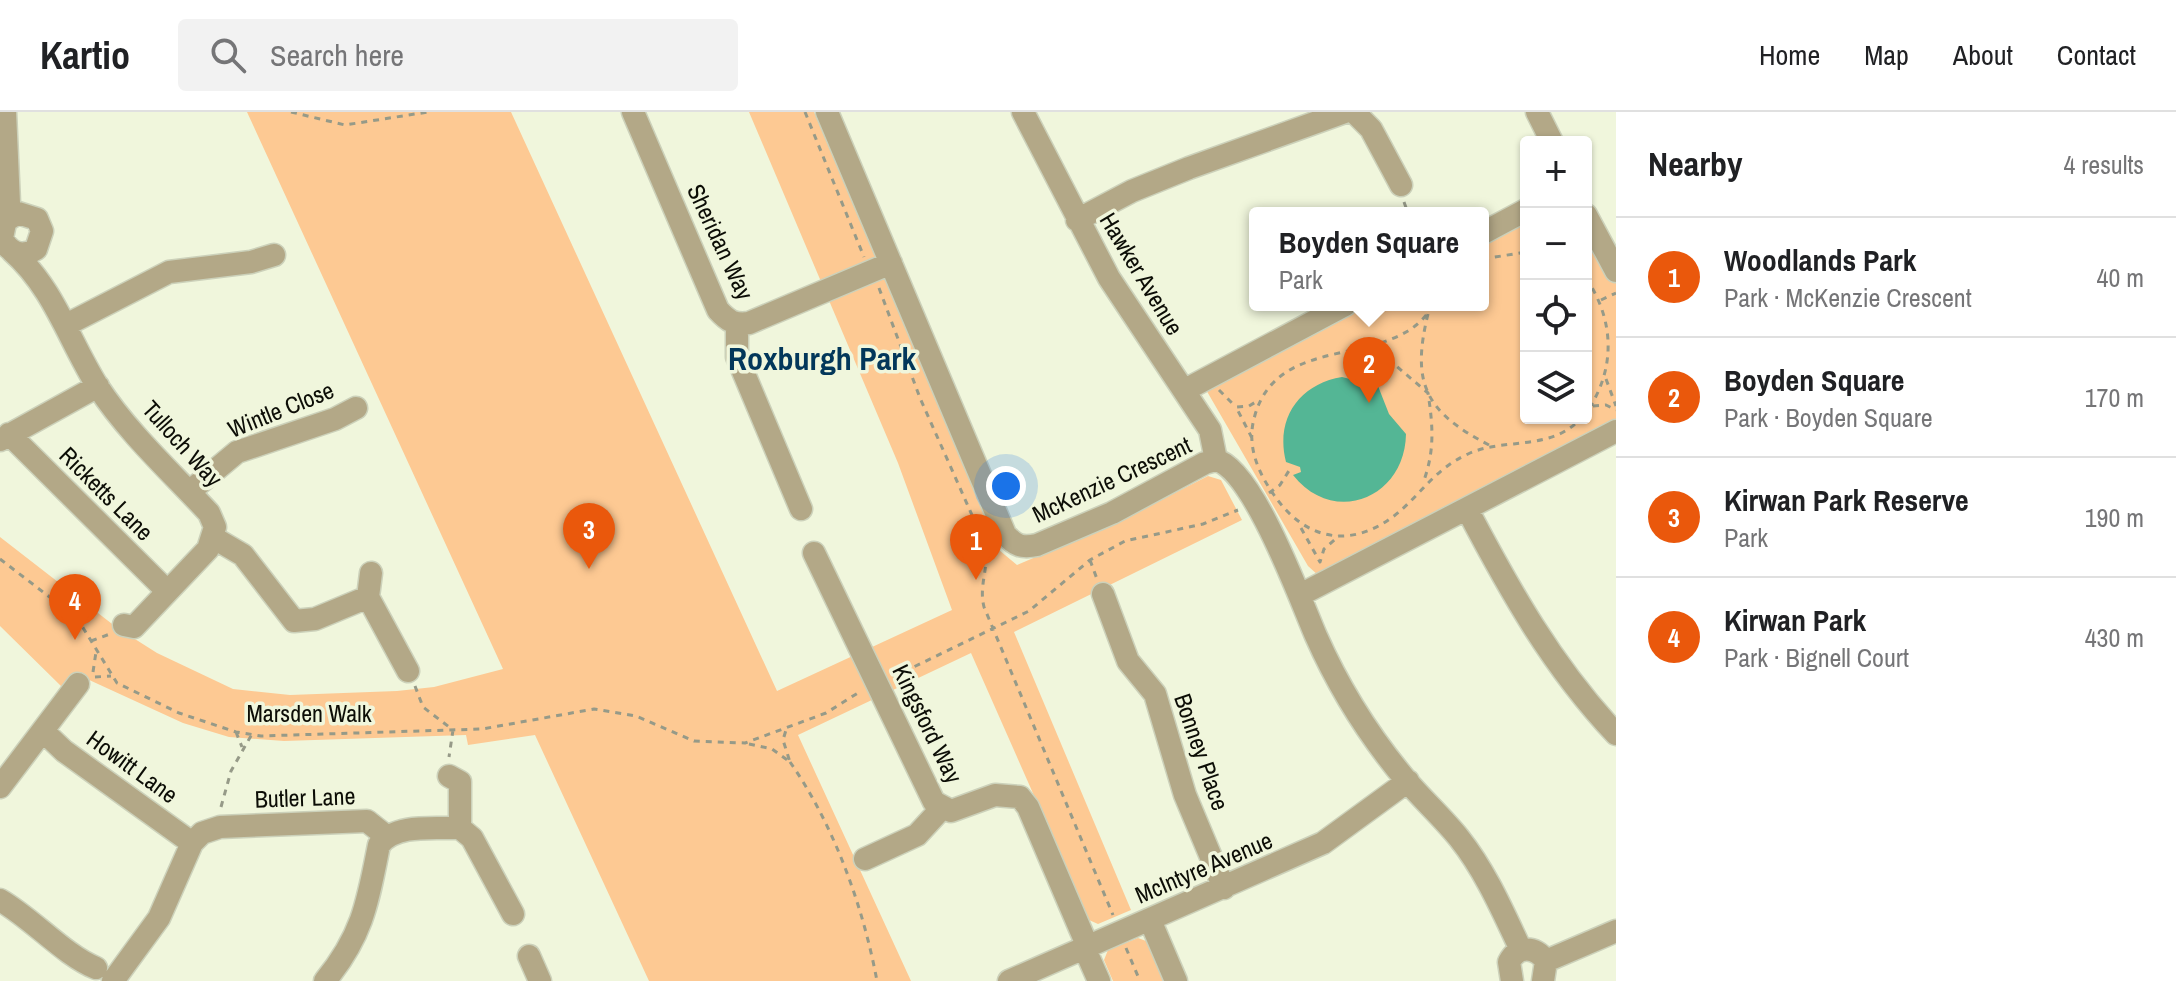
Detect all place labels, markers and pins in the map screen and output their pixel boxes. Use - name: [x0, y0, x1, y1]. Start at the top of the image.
- pin: 2: [1343, 337, 1395, 403]
- pin: 3: [563, 503, 615, 569]
- pin: 1: [950, 514, 1002, 580]
- pin: 4: [49, 574, 101, 640]

